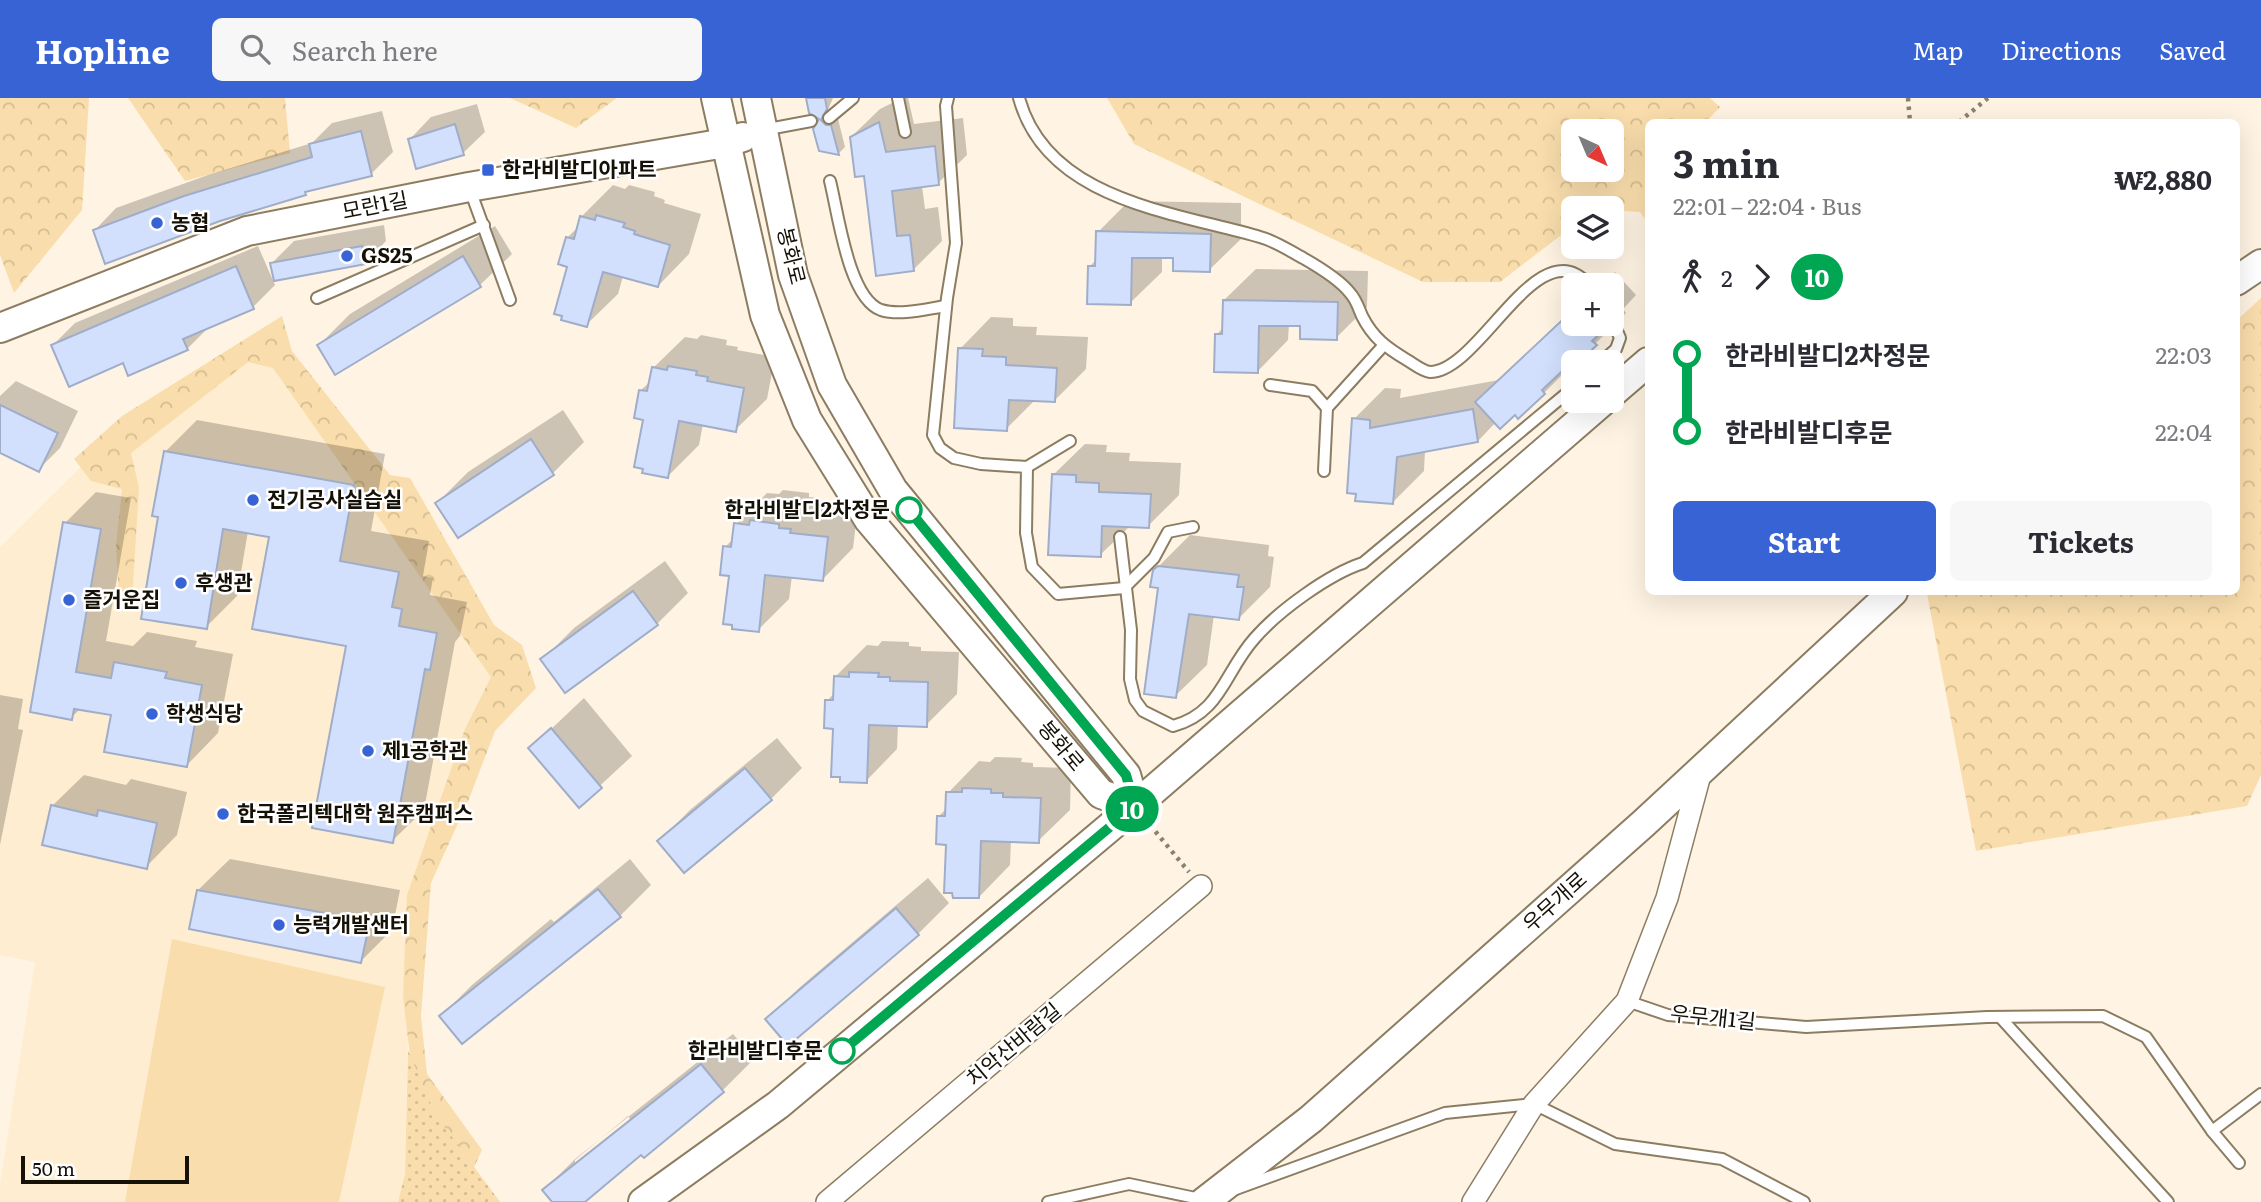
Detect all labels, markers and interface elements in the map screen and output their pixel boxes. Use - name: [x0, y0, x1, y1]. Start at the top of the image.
- search box: [212, 18, 702, 81]
- text: Hopline: [35, 25, 170, 74]
- icon: search: [236, 30, 274, 68]
- text: Search here: [292, 30, 438, 69]
- text: Map: [1912, 32, 1963, 67]
- text: Directions: [2001, 32, 2121, 67]
- text: Saved: [2159, 32, 2226, 67]
- north arrow: [1561, 119, 1624, 182]
- map controls: [1561, 119, 1624, 413]
- text: 3 min: [1673, 133, 1780, 190]
- place label: 한라비발디아파트: [502, 152, 657, 183]
- text: ₩2,880: [2114, 159, 2212, 198]
- marker: 한라비발디아파트: [480, 162, 496, 178]
- street label: 모란1길: [339, 182, 410, 225]
- text: 22:01 – 22:04 · Bus: [1673, 188, 1861, 222]
- button: layers: [1561, 196, 1624, 259]
- place label: 농협: [171, 205, 210, 236]
- marker: 농협: [149, 215, 165, 231]
- street label: 봉화로: [771, 224, 815, 287]
- place label: GS25: [361, 238, 413, 269]
- marker: GS25: [339, 248, 355, 264]
- icon: walk: [1673, 258, 1711, 296]
- icon: forward: [1743, 258, 1781, 296]
- text: 10: [1805, 259, 1829, 294]
- text: 2: [1721, 260, 1733, 294]
- button: +: [1561, 273, 1624, 336]
- text: 한라비발디2차정문: [1725, 334, 1930, 373]
- text: 22:03: [2156, 337, 2212, 371]
- button: −: [1561, 350, 1624, 413]
- text: 한라비발디후문: [1725, 411, 1892, 450]
- text: 22:04: [2155, 414, 2212, 448]
- place label: 전기공사실습실: [267, 482, 402, 513]
- marker: 전기공사실습실: [245, 492, 261, 508]
- place label: 한라비발디2차정문: [724, 492, 890, 523]
- marker: 한라비발디2차정문: [896, 497, 922, 523]
- button: Start: [1673, 501, 1936, 581]
- button: Tickets: [1950, 501, 2212, 581]
- place label: 후생관: [195, 565, 253, 596]
- marker: 후생관: [173, 575, 189, 591]
- place label: 즐거운집: [83, 582, 160, 613]
- marker: 즐거운집: [61, 592, 77, 608]
- place label: 학생식당: [166, 696, 243, 727]
- marker: 학생식당: [144, 706, 160, 722]
- street label: 봉화로: [1032, 712, 1093, 777]
- place label: 제1공학관: [382, 733, 468, 764]
- marker: 제1공학관: [360, 743, 376, 759]
- line badge: 10: [1100, 786, 1164, 832]
- text: 10: [1120, 791, 1144, 826]
- place label: 한국폴리텍대학 원주캠퍼스: [237, 796, 473, 827]
- marker: 한국폴리텍대학 원주캠퍼스: [215, 806, 231, 822]
- street label: 우무개로: [1514, 863, 1592, 938]
- place label: 능력개발샌터: [293, 907, 409, 938]
- marker: 능력개발샌터: [271, 917, 287, 933]
- street label: 치악산바람길: [958, 994, 1067, 1092]
- street label: 우무개1길: [1669, 996, 1758, 1035]
- place label: 한라비발디후문: [688, 1033, 823, 1064]
- marker: 한라비발디후문: [829, 1038, 855, 1064]
- scale bar: [21, 1153, 189, 1185]
- text: 50 m: [32, 1154, 75, 1182]

